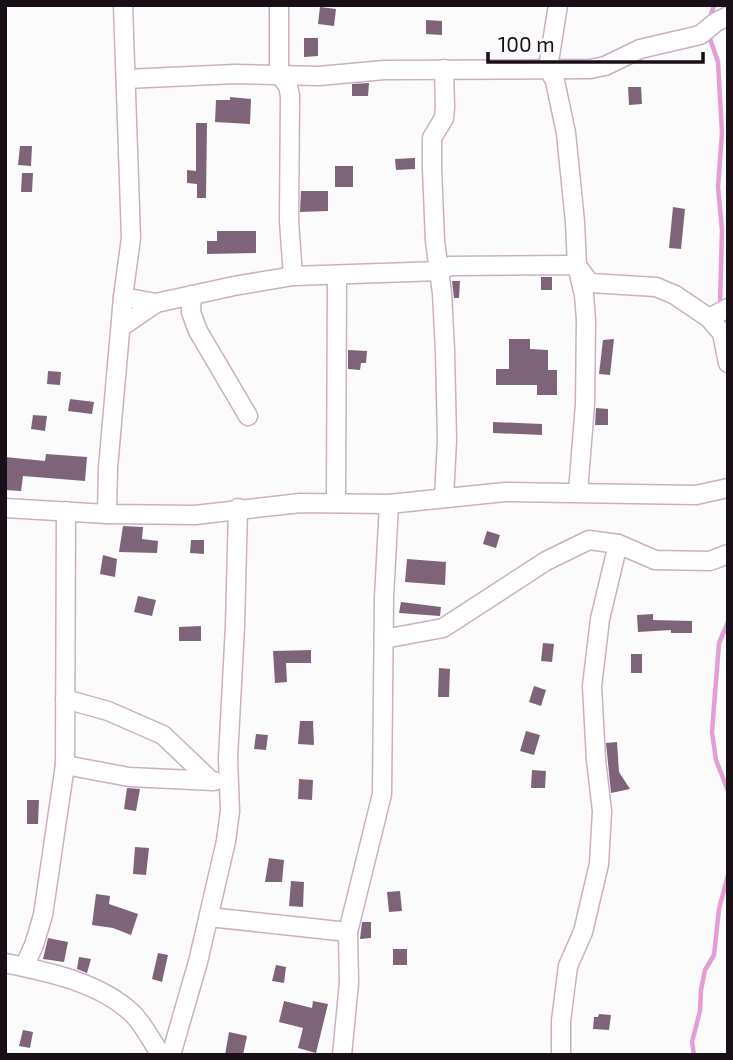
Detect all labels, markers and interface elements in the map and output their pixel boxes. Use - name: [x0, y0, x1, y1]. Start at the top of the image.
- scale bar: [488, 21, 703, 65]
- text: 100 m: [498, 31, 555, 56]

